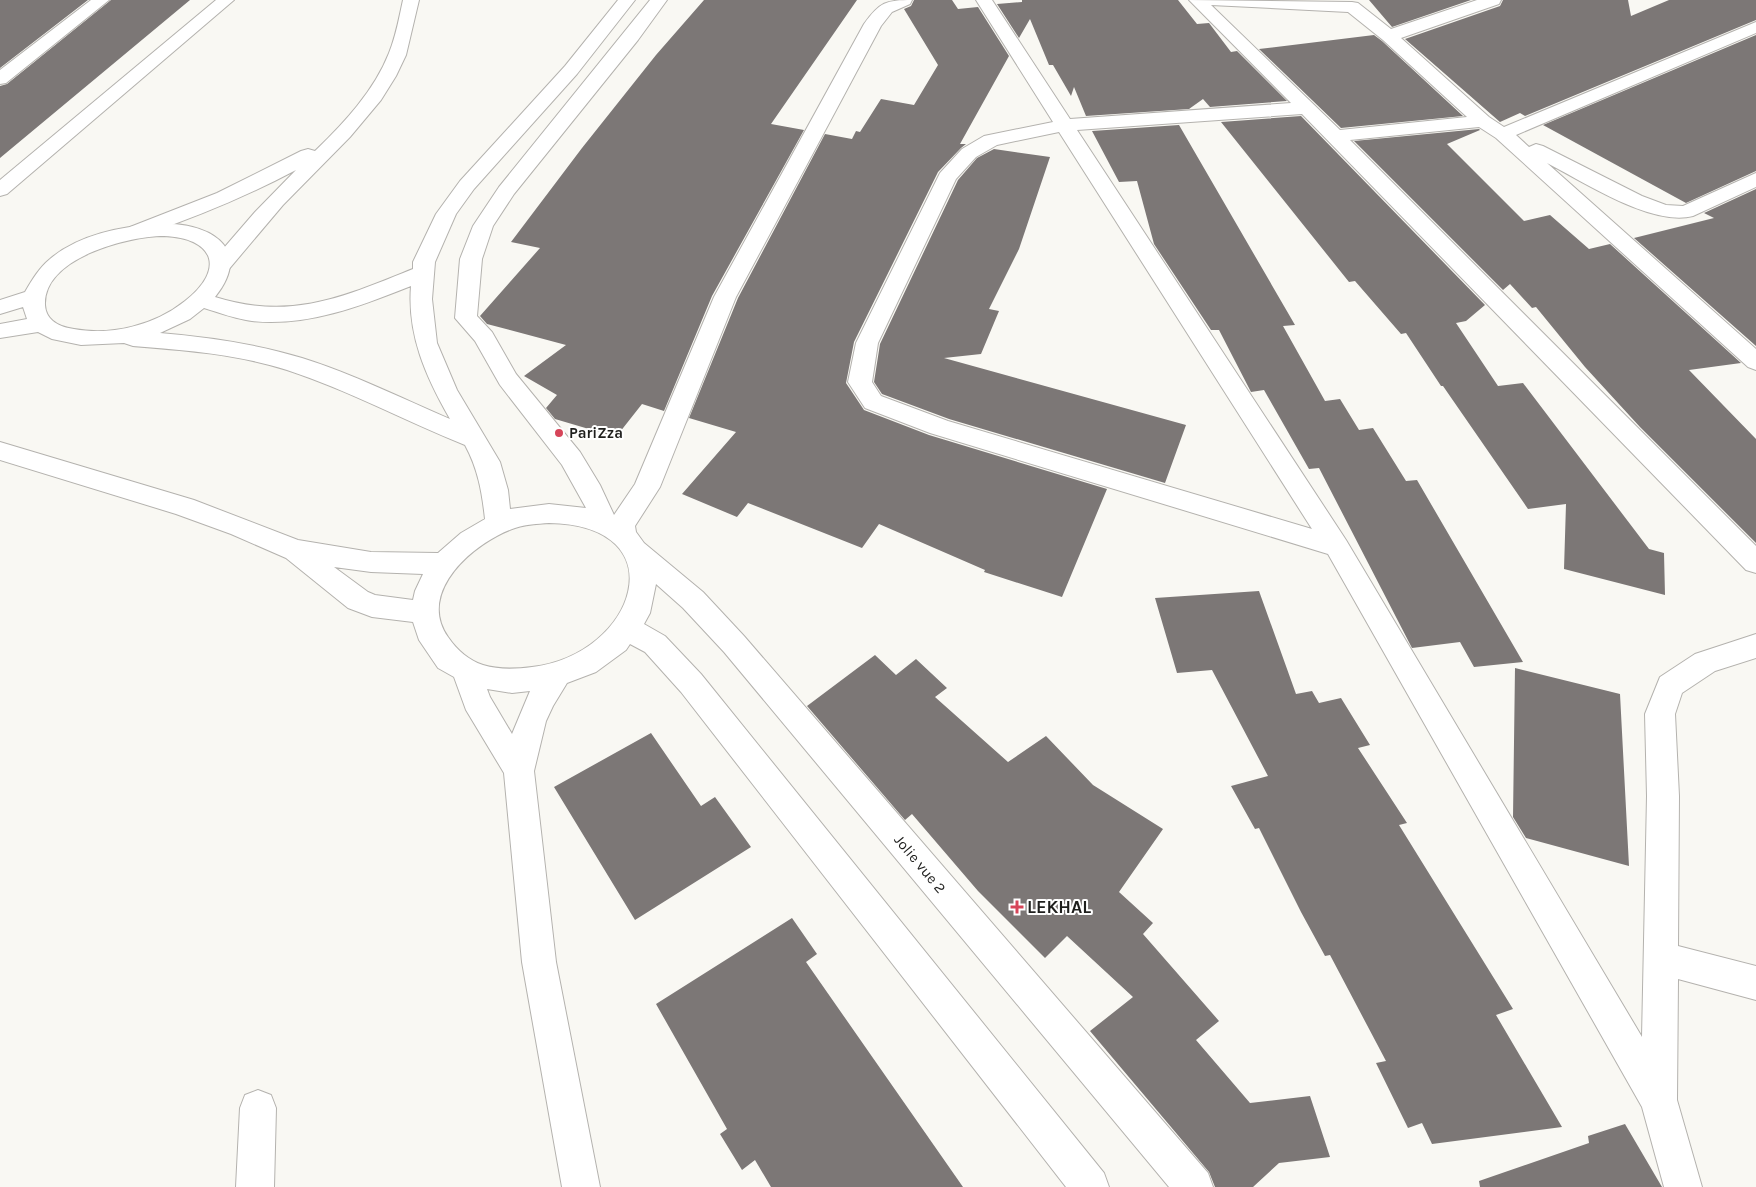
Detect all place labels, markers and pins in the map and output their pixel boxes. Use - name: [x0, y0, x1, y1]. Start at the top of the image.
- place label: PariZza: [569, 424, 623, 442]
- marker: PariZza: [553, 427, 565, 439]
- place label: LEKHAL: [1027, 896, 1091, 918]
- marker: LEKHAL: [1011, 901, 1023, 913]

